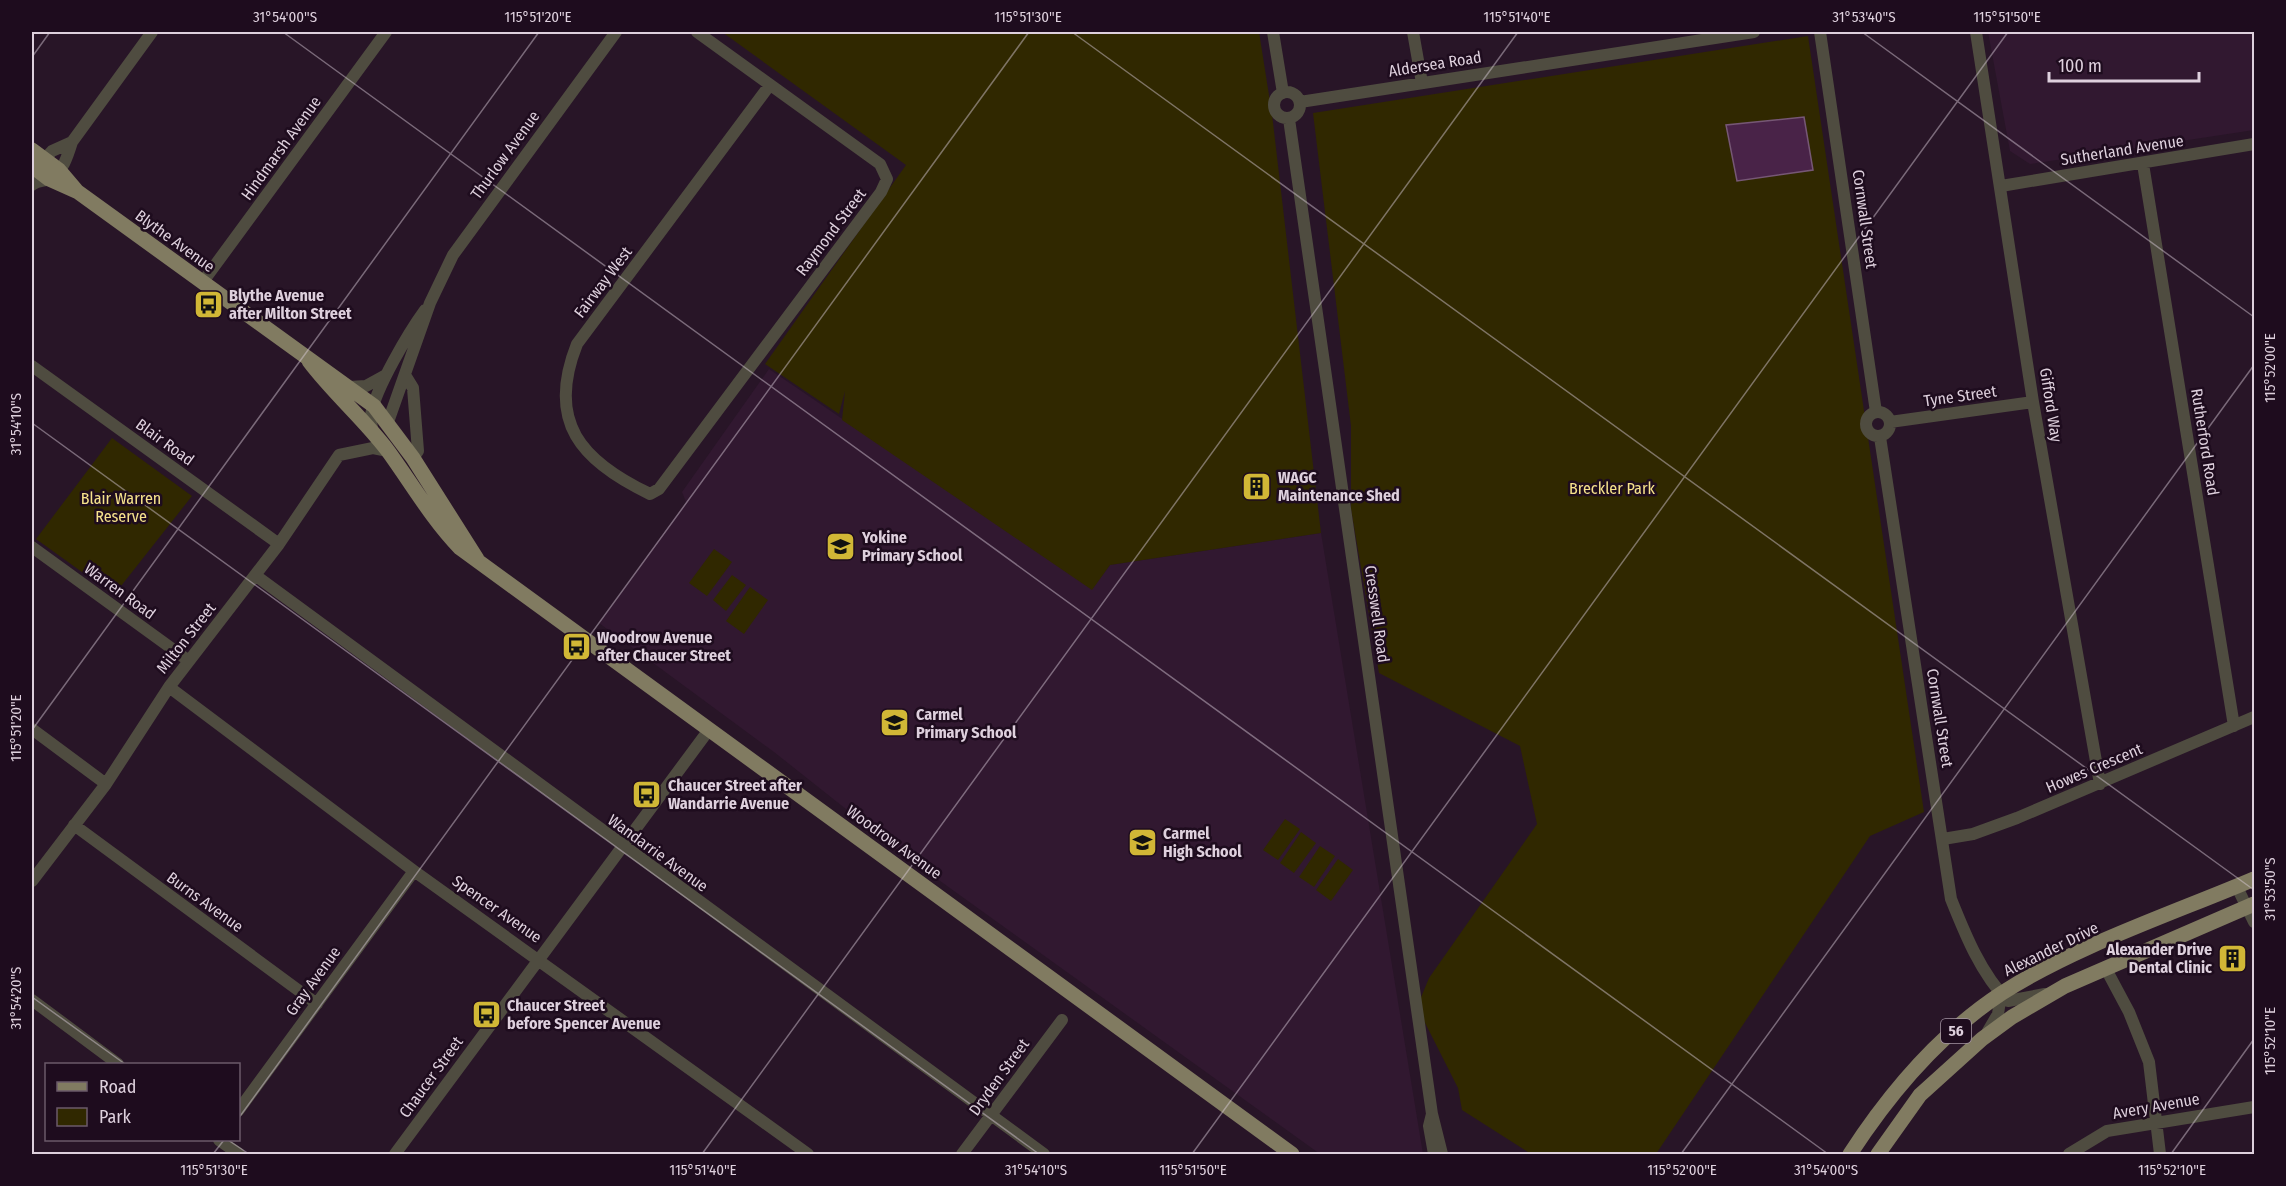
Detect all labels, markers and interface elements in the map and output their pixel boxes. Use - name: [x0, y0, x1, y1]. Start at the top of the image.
- text: 31°54'00"S: [253, 8, 317, 26]
- text: 115°51'20"E: [504, 8, 572, 26]
- text: 115°51'30"E: [994, 8, 1062, 26]
- text: 115°51'40"E: [1483, 8, 1551, 26]
- text: 31°53'40"S: [1832, 8, 1896, 26]
- text: 115°51'50"E: [1973, 8, 2041, 26]
- scale bar: [2049, 45, 2199, 83]
- street label: Aldersea Road: [1387, 47, 1483, 81]
- text: 100 m: [2058, 55, 2102, 77]
- street label: Hindmarsh Avenue: [237, 92, 325, 203]
- street label: Thurlow Avenue: [467, 107, 543, 203]
- street label: Sutherland Avenue: [2059, 131, 2185, 169]
- street label: Cornwall Street: [1849, 168, 1881, 270]
- street label: Raymond Street: [792, 184, 870, 279]
- street label: Blythe Avenue: [132, 206, 218, 276]
- street label: Fairway West: [570, 242, 636, 321]
- place label: Blythe Avenue after Milton Street: [229, 286, 352, 323]
- bus stop icon: Blythe Avenue after Milton Street: [192, 288, 224, 320]
- text: 115°52'00"E: [2261, 333, 2279, 403]
- street label: Gifford Way: [2036, 366, 2066, 444]
- street label: Tyne Street: [1922, 381, 1998, 411]
- street label: Rutherford Road: [2187, 387, 2223, 497]
- text: 31°54'10"S: [7, 393, 25, 455]
- street label: Blair Road: [132, 415, 198, 469]
- place label: WAGC Maintenance Shed: [1278, 468, 1400, 505]
- building icon: WAGC Maintenance Shed: [1241, 470, 1273, 502]
- park label: Breckler Park: [1569, 479, 1655, 498]
- park label: Blair Warren Reserve: [81, 489, 161, 526]
- place label: Yokine Primary School: [861, 528, 963, 565]
- school or university icon: Yokine Primary School: [825, 530, 857, 562]
- street label: Warren Road: [81, 559, 159, 623]
- street label: Cresswell Road: [1361, 564, 1393, 664]
- street label: Milton Street: [152, 598, 220, 677]
- place label: Woodrow Avenue after Chaucer Street: [597, 628, 731, 665]
- bus stop icon: Woodrow Avenue after Chaucer Street: [560, 630, 592, 662]
- street label: Cornwall Street: [1923, 667, 1957, 769]
- text: 115°51'20"E: [7, 694, 25, 762]
- place label: Carmel Primary School: [916, 705, 1017, 742]
- school or university icon: Carmel Primary School: [879, 707, 911, 739]
- street label: Howes Crescent: [2043, 739, 2146, 797]
- place label: Chaucer Street after Wandarrie Avenue: [668, 776, 802, 813]
- bus stop icon: Chaucer Street after Wandarrie Avenue: [631, 778, 663, 810]
- street label: Woodrow Avenue: [843, 801, 945, 883]
- street label: Wandarrie Avenue: [604, 810, 712, 896]
- place label: Carmel High School: [1163, 824, 1242, 861]
- school or university icon: Carmel High School: [1126, 826, 1158, 858]
- text: 31°53'50"S: [2261, 857, 2279, 921]
- street label: Burns Avenue: [163, 868, 247, 936]
- street label: Spencer Avenue: [449, 871, 545, 947]
- street label: Alexander Drive: [2001, 918, 2102, 980]
- place label: Alexander Drive Dental Clinic: [2105, 940, 2212, 977]
- building icon: Alexander Drive Dental Clinic: [2217, 942, 2249, 974]
- street label: Gray Avenue: [282, 943, 344, 1019]
- text: 31°54'20"S: [7, 966, 25, 1030]
- place label: Chaucer Street before Spencer Avenue: [507, 996, 661, 1033]
- bus stop icon: Chaucer Street before Spencer Avenue: [470, 998, 502, 1030]
- text: 115°52'10"E: [2261, 1007, 2279, 1075]
- road number: 56: [1941, 1019, 1971, 1043]
- street label: Chaucer Street: [395, 1032, 467, 1121]
- street label: Dryden Street: [965, 1034, 1034, 1119]
- legend: [45, 1063, 240, 1141]
- text: Road: [99, 1076, 136, 1098]
- street label: Avery Avenue: [2111, 1089, 2201, 1123]
- text: Park: [99, 1106, 132, 1128]
- text: 115°51'30"E: [180, 1161, 248, 1179]
- text: 115°51'40"E: [669, 1161, 737, 1179]
- text: 31°54'10"S: [1005, 1161, 1067, 1179]
- text: 115°51'50"E: [1159, 1161, 1227, 1179]
- text: 115°52'00"E: [1647, 1161, 1717, 1179]
- text: 31°54'00"S: [1794, 1161, 1858, 1179]
- text: 115°52'10"E: [2138, 1161, 2206, 1179]

